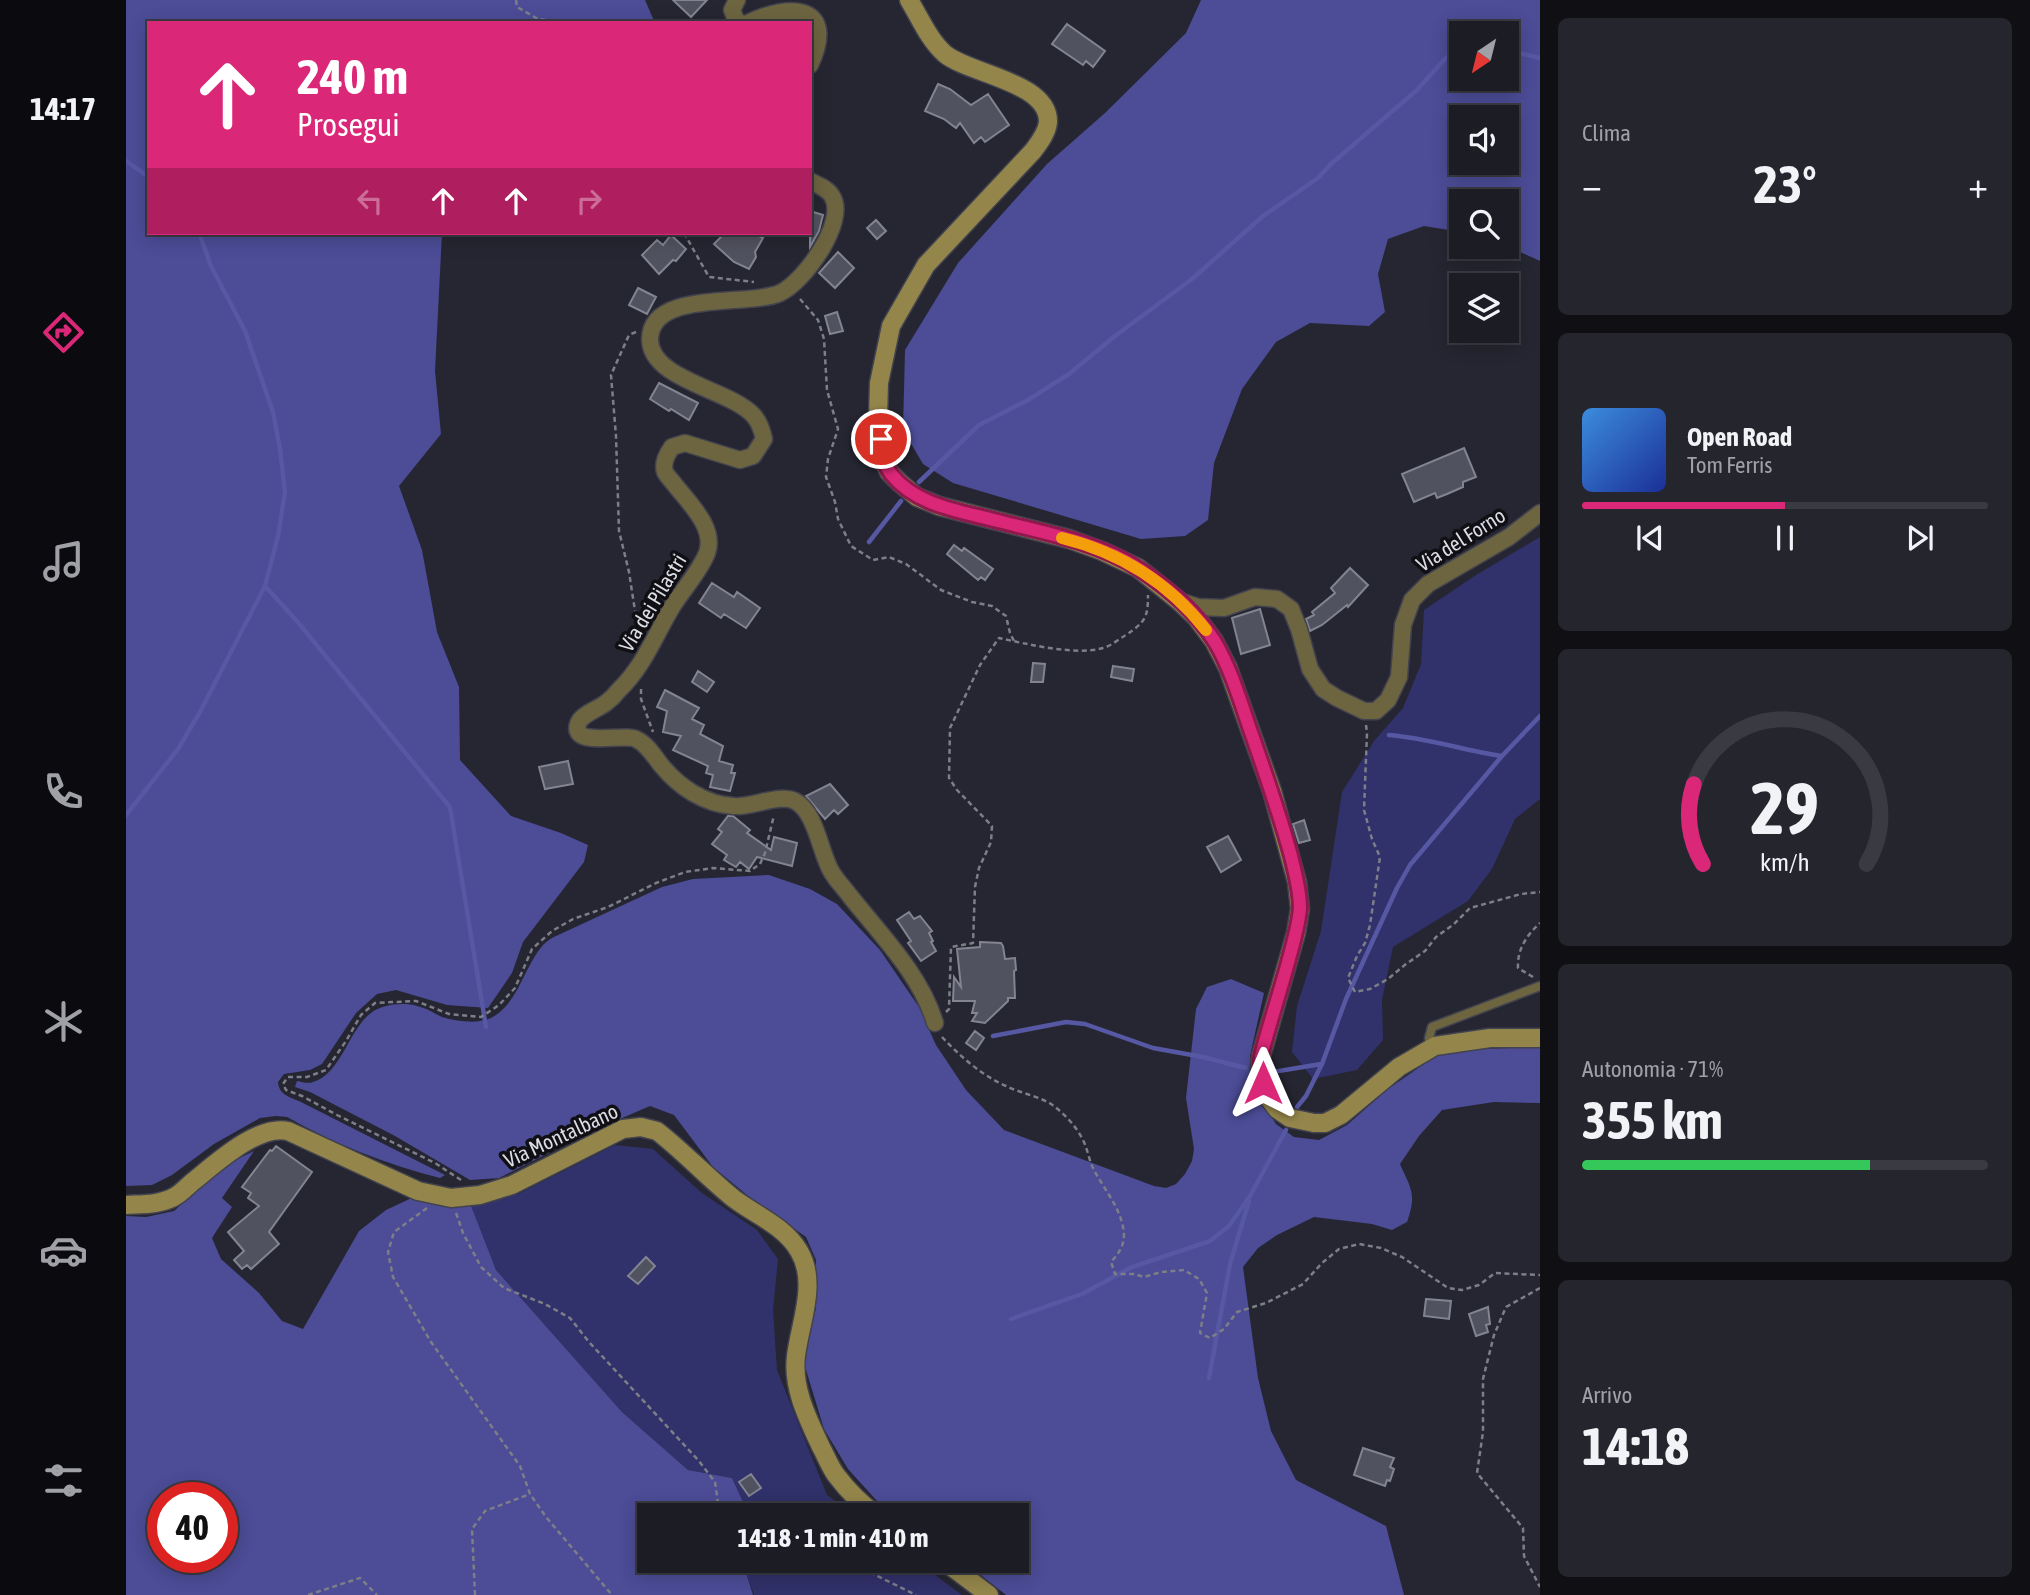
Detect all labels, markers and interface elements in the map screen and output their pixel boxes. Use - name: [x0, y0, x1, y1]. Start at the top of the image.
- north arrow: [1449, 21, 1519, 91]
- map controls: [1449, 21, 1519, 343]
- text: 240 m: [297, 48, 408, 104]
- icon: ahead: [182, 49, 273, 140]
- text: 14:17: [30, 90, 96, 127]
- button: sound: [1449, 105, 1519, 175]
- text: Prosegui: [297, 106, 400, 143]
- text: Clima: [1582, 120, 1631, 146]
- text: 23°: [1753, 154, 1817, 214]
- text: −: [1582, 163, 1602, 206]
- text: +: [1968, 163, 1988, 206]
- icon: left: [351, 182, 389, 220]
- icon: ahead: [424, 182, 462, 220]
- icon: ahead: [497, 182, 535, 220]
- icon: right: [570, 182, 608, 220]
- button: search: [1449, 189, 1519, 259]
- button: layers: [1449, 273, 1519, 343]
- icon: directions: [39, 308, 88, 357]
- pin: [851, 409, 911, 469]
- icon: arrive: [862, 420, 900, 458]
- text: Open Road: [1687, 422, 1792, 452]
- text: Tom Ferris: [1687, 452, 1772, 478]
- street label: Via del Forno: [1412, 503, 1509, 576]
- icon: previous: [1631, 519, 1669, 557]
- icon: pause: [1766, 519, 1804, 557]
- icon: next: [1901, 519, 1939, 557]
- icon: music: [39, 537, 88, 586]
- street label: Via dei Pilastri: [614, 549, 691, 656]
- text: 29: [1751, 766, 1819, 849]
- icon: phone: [39, 767, 88, 816]
- text: km/h: [1760, 847, 1810, 875]
- icon: climate: [39, 997, 88, 1046]
- position arrow: [1226, 1046, 1300, 1120]
- text: Autonomia · 71%: [1582, 1056, 1723, 1082]
- text: 355 km: [1582, 1090, 1723, 1150]
- street label: Via Montalbano: [500, 1098, 621, 1172]
- icon: car: [39, 1226, 88, 1275]
- text: Arrivo: [1582, 1382, 1632, 1408]
- text: 14:18: [1582, 1416, 1689, 1476]
- icon: filters: [39, 1456, 88, 1505]
- speed limit sign: 40: [147, 1482, 238, 1573]
- text: 14:18 · 1 min · 410 m: [738, 1523, 928, 1553]

